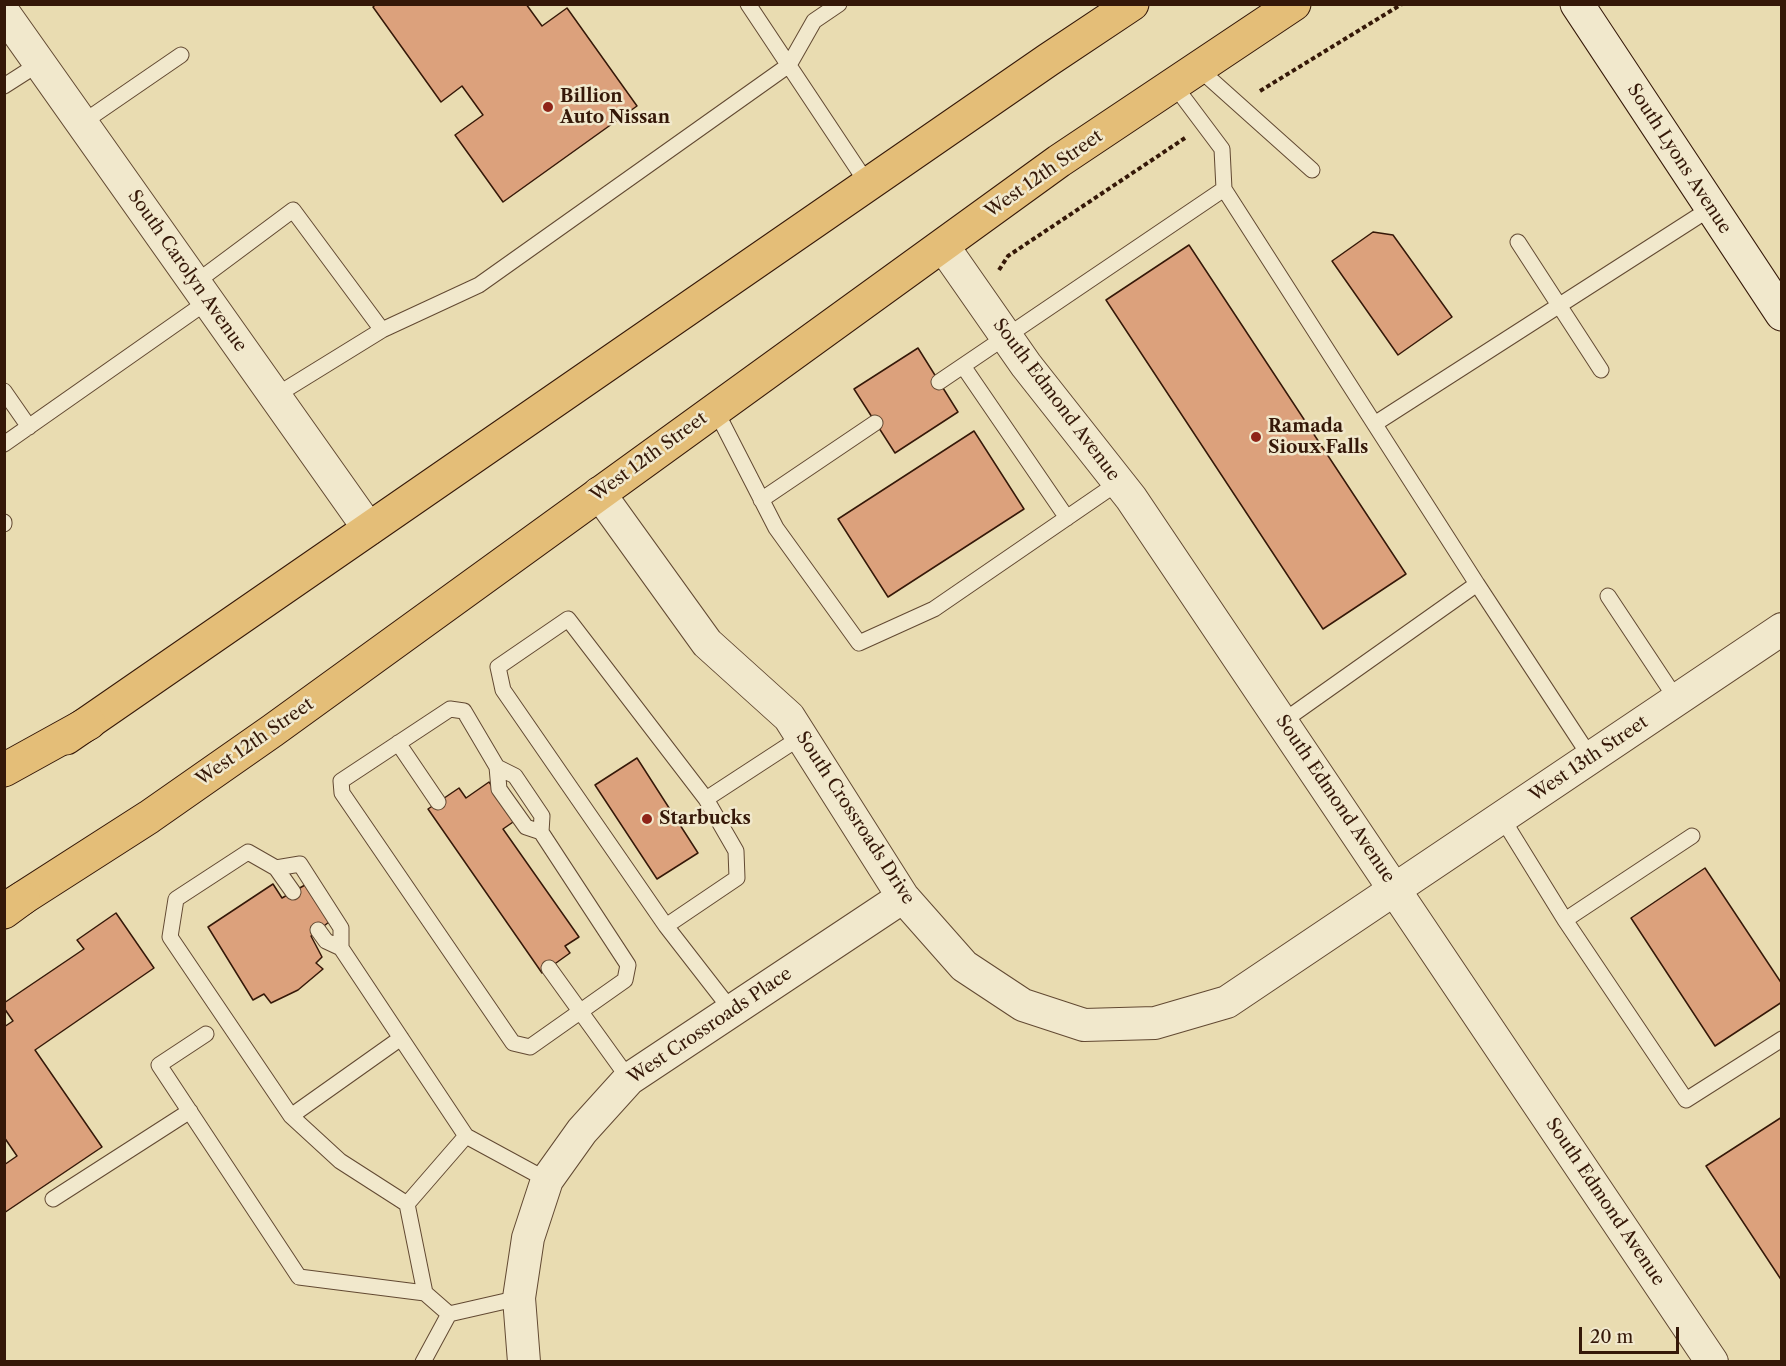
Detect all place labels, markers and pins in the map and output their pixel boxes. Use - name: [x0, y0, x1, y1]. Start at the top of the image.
- place label: Billion Auto Nissan: [560, 86, 670, 128]
- marker: Billion Auto Nissan: [541, 100, 555, 114]
- place label: Ramada Sioux Falls: [1268, 416, 1368, 458]
- marker: Ramada Sioux Falls: [1249, 430, 1263, 444]
- place label: Starbucks: [659, 808, 751, 830]
- marker: Starbucks: [640, 812, 654, 826]

